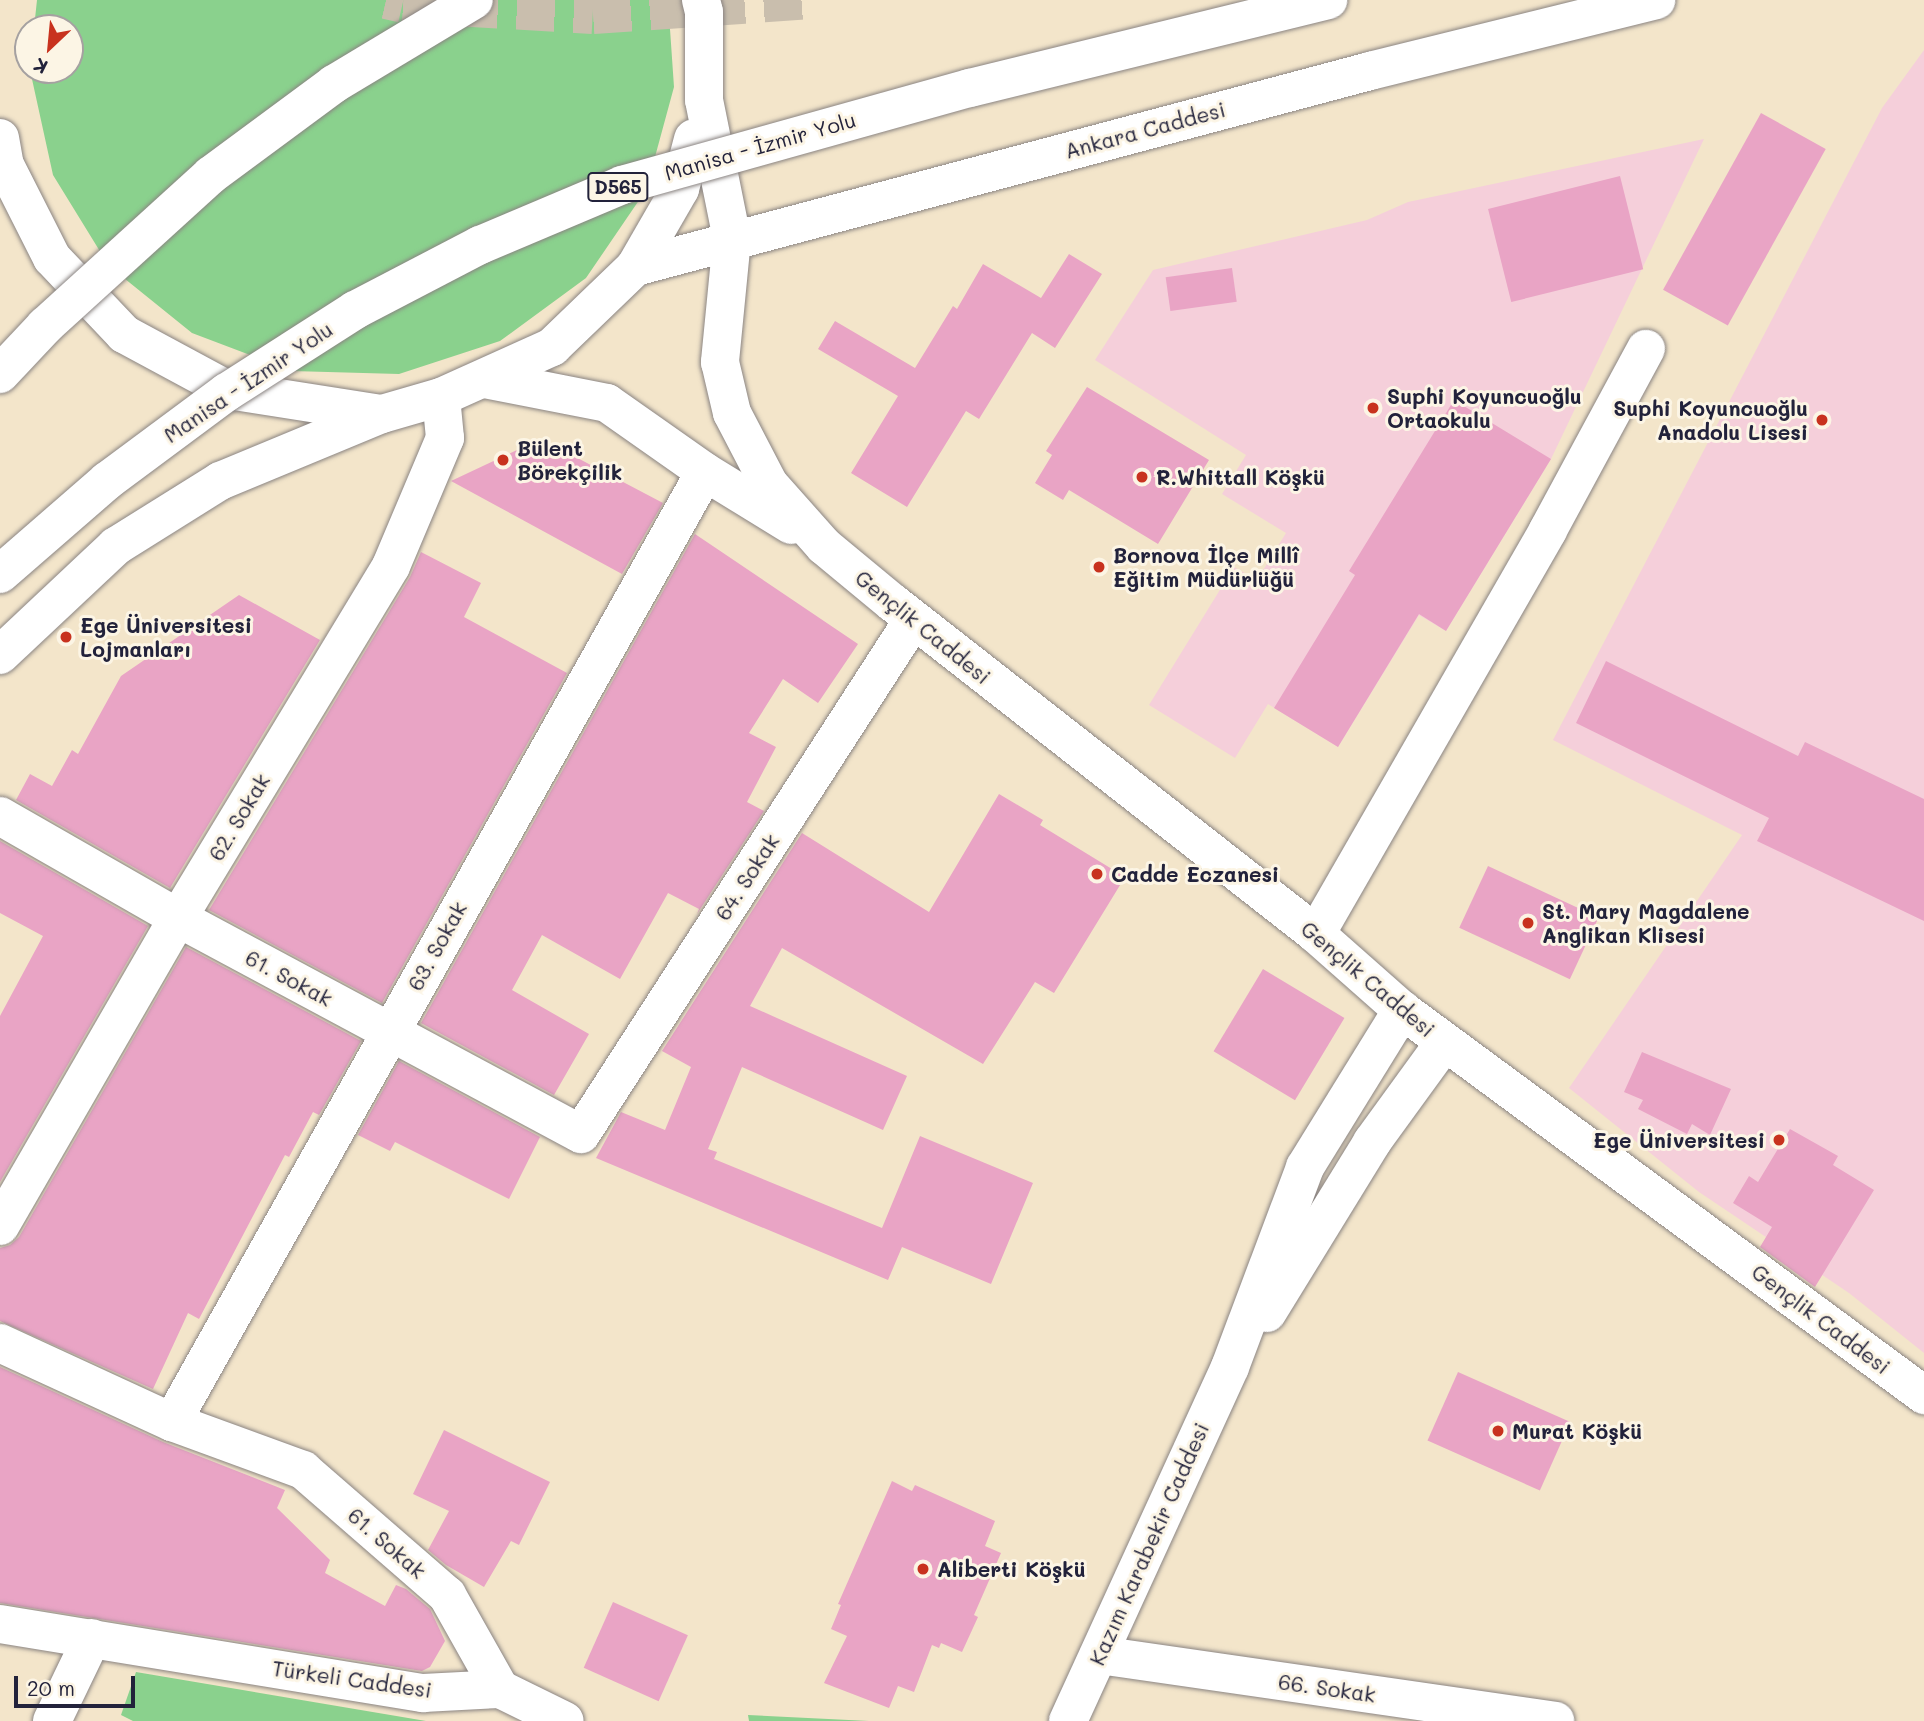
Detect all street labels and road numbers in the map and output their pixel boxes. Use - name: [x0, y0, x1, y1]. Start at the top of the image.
- street label: Ankara Caddesi: [1062, 96, 1228, 164]
- street label: Manisa - İzmir Yolu: [661, 107, 859, 185]
- road number: D565: [586, 172, 650, 202]
- street label: Manisa - İzmir Yolu: [159, 316, 337, 448]
- street label: Gençlik Caddesi: [850, 565, 996, 689]
- street label: 62. Sokak: [203, 769, 275, 865]
- street label: 64. Sokak: [710, 829, 784, 925]
- street label: 63. Sokak: [402, 897, 472, 995]
- street label: Gençlik Caddesi: [1296, 916, 1440, 1042]
- street label: 61. Sokak: [241, 945, 337, 1011]
- street label: Gençlik Caddesi: [1747, 1259, 1895, 1379]
- street label: Kazım Karabekir Caddesi: [1084, 1419, 1214, 1669]
- street label: 61. Sokak: [343, 1502, 431, 1584]
- street label: Türkeli Caddesi: [271, 1655, 433, 1703]
- street label: 66. Sokak: [1277, 1669, 1377, 1707]

